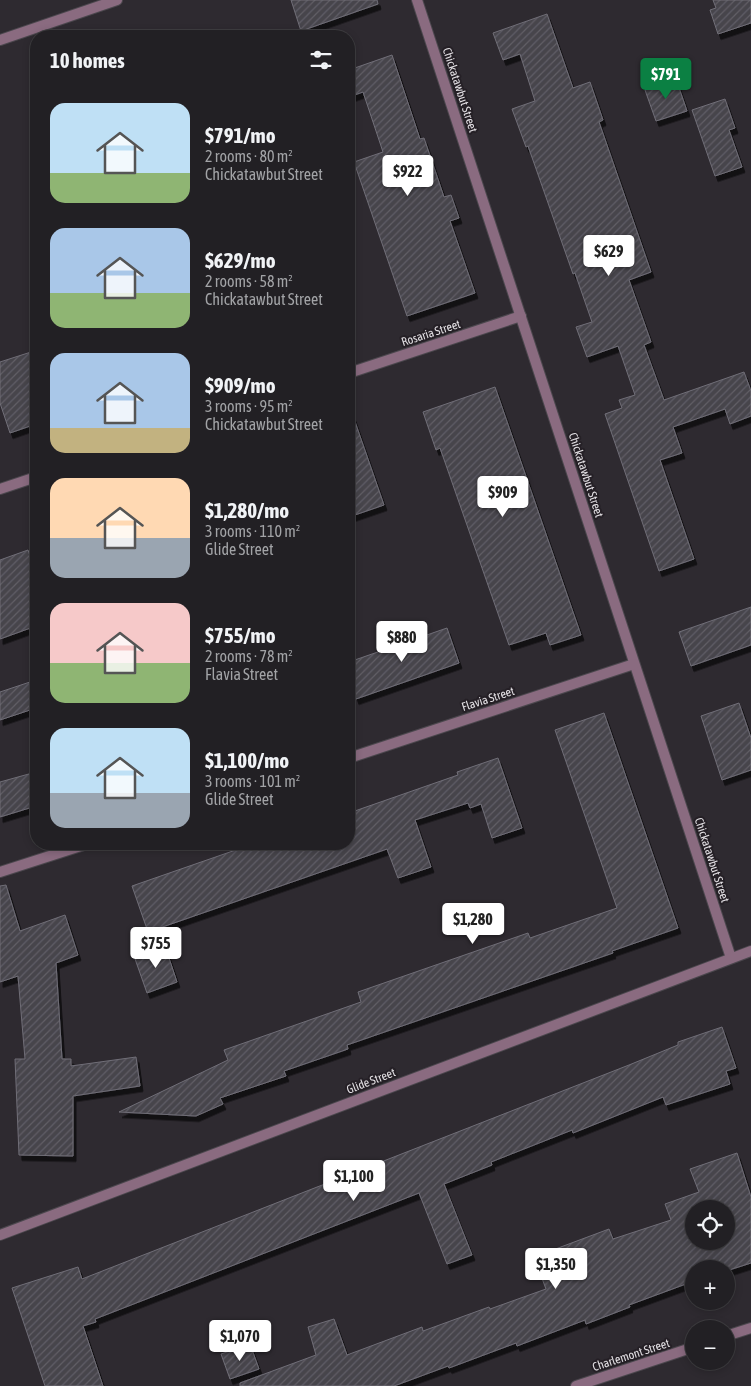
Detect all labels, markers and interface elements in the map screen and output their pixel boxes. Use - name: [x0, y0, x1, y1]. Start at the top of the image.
- icon: filters: [307, 46, 335, 74]
- street label: Chickatawbut Street: [440, 46, 480, 135]
- text: 10 homes: [50, 48, 125, 72]
- pin: $791: [636, 58, 696, 100]
- text: $791: [651, 65, 681, 83]
- icon: home: [90, 123, 150, 183]
- text: $791/mo: [205, 123, 276, 147]
- text: 2 rooms · 80 m²: [205, 147, 293, 165]
- pin: $922: [378, 154, 438, 197]
- text: $922: [393, 162, 423, 180]
- text: Chickatawbut Street: [205, 165, 323, 183]
- pin: $629: [579, 234, 639, 277]
- text: $629: [594, 242, 624, 260]
- icon: home: [90, 248, 150, 308]
- text: $629/mo: [205, 248, 276, 272]
- text: 2 rooms · 58 m²: [205, 272, 293, 290]
- text: Chickatawbut Street: [205, 290, 323, 308]
- street label: Rosaria Street: [400, 317, 463, 349]
- icon: home: [90, 373, 150, 433]
- text: $909/mo: [205, 373, 276, 397]
- text: 3 rooms · 95 m²: [205, 397, 293, 415]
- text: Chickatawbut Street: [205, 415, 323, 433]
- street label: Chickatawbut Street: [566, 431, 606, 520]
- pin: $909: [473, 476, 533, 518]
- text: $909: [488, 483, 518, 501]
- icon: home: [90, 498, 150, 558]
- text: $1,280/mo: [205, 498, 289, 522]
- text: 3 rooms · 110 m²: [205, 522, 300, 540]
- text: Glide Street: [205, 540, 274, 558]
- pin: $880: [372, 620, 432, 663]
- icon: home: [90, 623, 150, 683]
- text: $755/mo: [205, 623, 276, 647]
- text: $880: [387, 628, 417, 646]
- text: 2 rooms · 78 m²: [205, 647, 293, 665]
- text: Flavia Street: [205, 665, 278, 683]
- street label: Flavia Street: [460, 684, 517, 714]
- icon: home: [90, 748, 150, 808]
- text: $1,100/mo: [205, 748, 289, 772]
- text: 3 rooms · 101 m²: [205, 772, 300, 790]
- text: Glide Street: [205, 790, 274, 808]
- street label: Chickatawbut Street: [692, 816, 732, 905]
- pin: $1,280: [432, 902, 514, 945]
- text: $1,280: [453, 910, 493, 928]
- pin: $755: [126, 926, 186, 969]
- text: $755: [141, 934, 171, 952]
- street label: Glide Street: [344, 1065, 398, 1097]
- pin: $1,100: [313, 1160, 395, 1202]
- text: $1,100: [334, 1167, 374, 1185]
- map controls: [685, 1200, 735, 1370]
- button: locate: [685, 1200, 735, 1250]
- pin: $1,350: [515, 1248, 597, 1290]
- text: $1,350: [536, 1255, 576, 1273]
- button: +: [685, 1260, 735, 1310]
- pin: $1,070: [199, 1320, 281, 1362]
- button: −: [685, 1320, 735, 1370]
- text: $1,070: [220, 1327, 260, 1345]
- street label: Charlemont Street: [591, 1336, 672, 1374]

